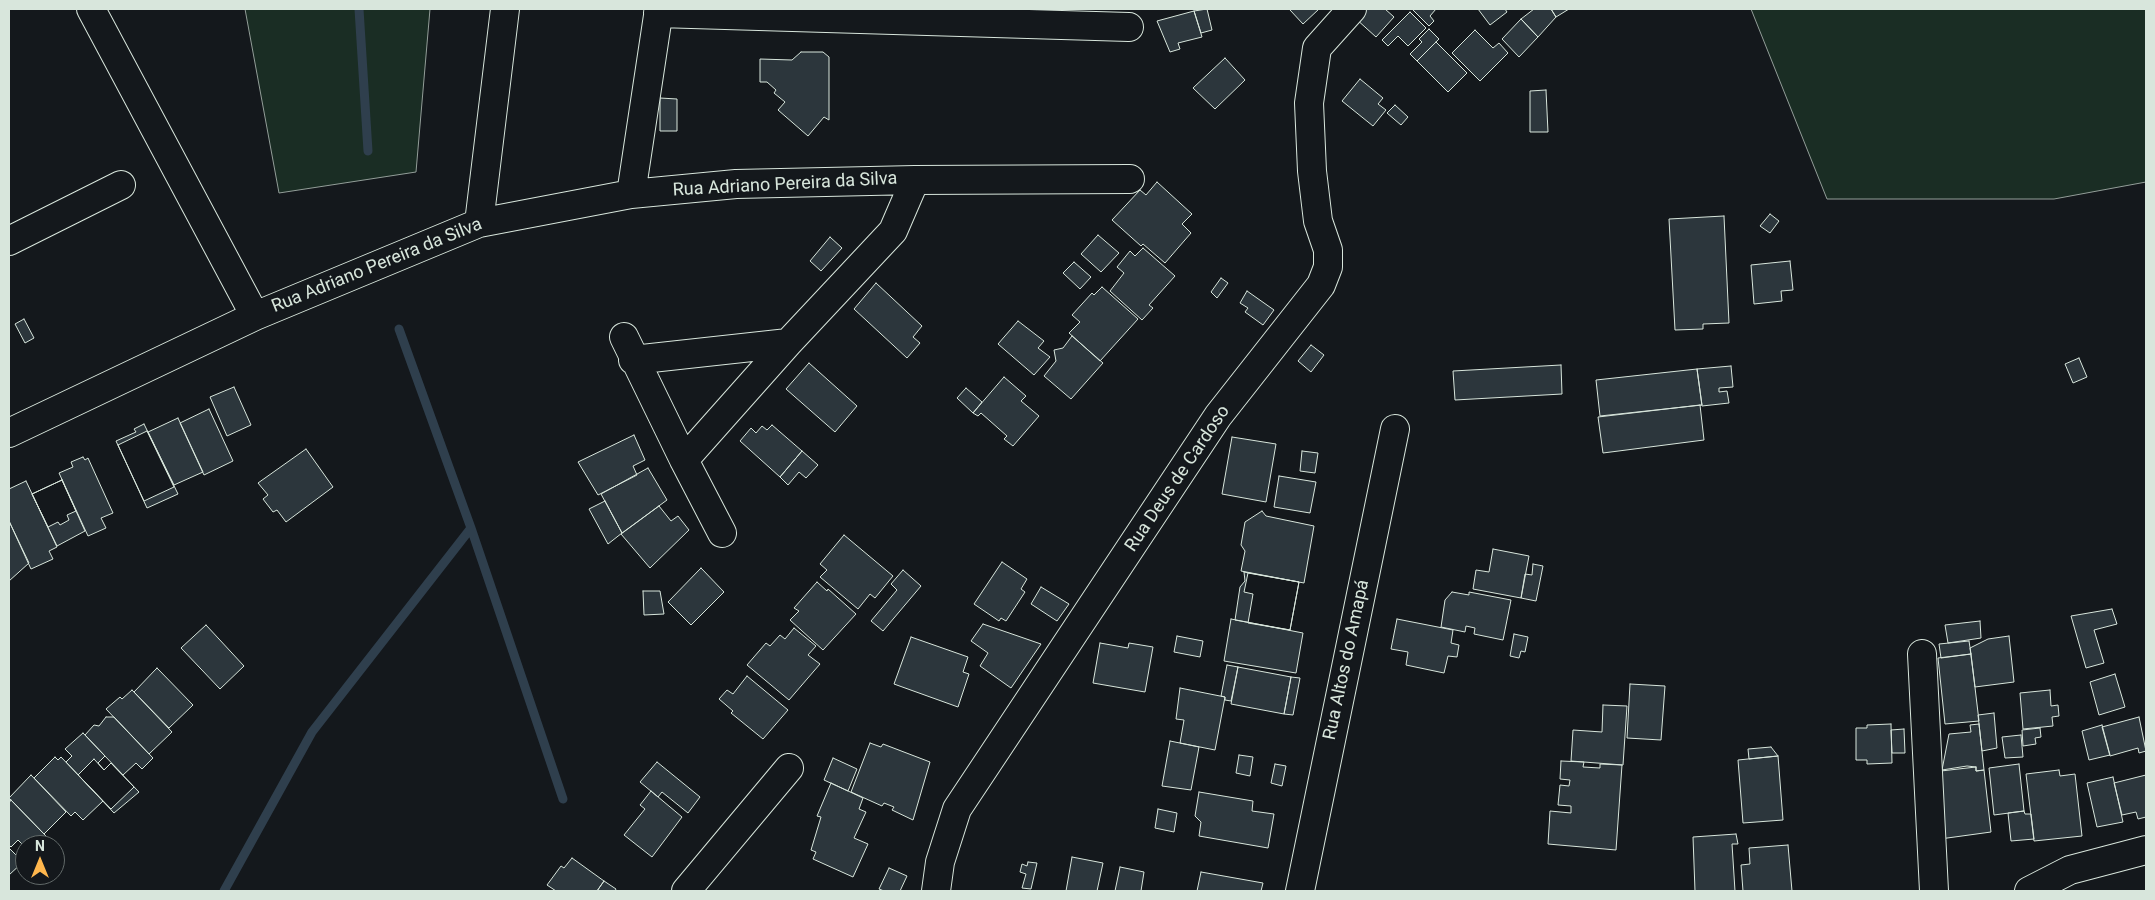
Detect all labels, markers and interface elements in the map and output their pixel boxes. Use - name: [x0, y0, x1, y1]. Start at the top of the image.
- street label: Rua Adriano Pereira da Silva: [672, 168, 898, 202]
- street label: Rua Adriano Pereira da Silva: [269, 214, 485, 318]
- street label: Rua Deus de Cardoso: [1121, 402, 1235, 556]
- street label: Rua Altos do Amapá: [1319, 578, 1375, 742]
- north arrow: [15, 835, 65, 885]
- text: N: [35, 838, 45, 854]

